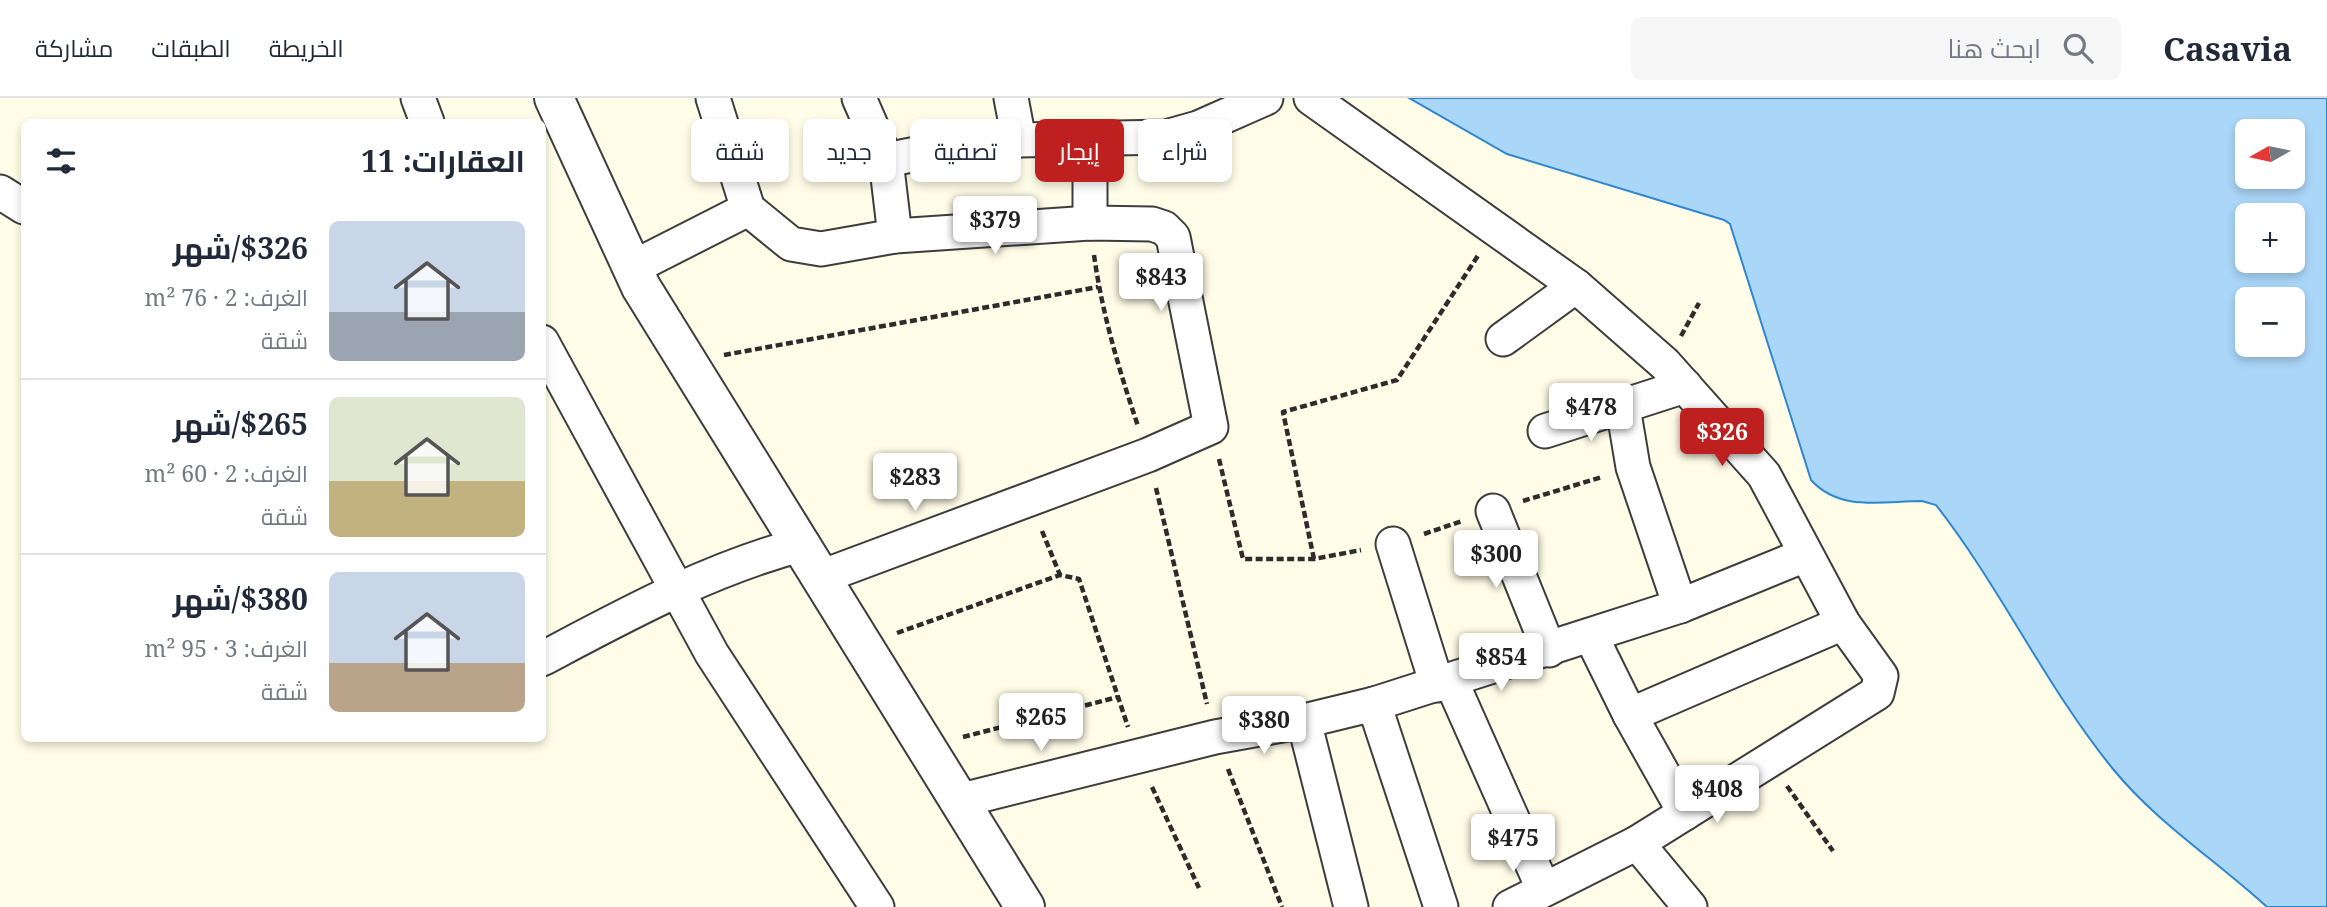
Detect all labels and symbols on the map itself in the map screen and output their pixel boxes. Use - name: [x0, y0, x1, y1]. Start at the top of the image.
- north arrow: [2235, 119, 2305, 189]
- pin: $379: [954, 197, 1036, 256]
- pin: $843: [1120, 254, 1202, 313]
- pin: $478: [1550, 384, 1632, 443]
- pin: $326: [1681, 408, 1763, 468]
- pin: $283: [874, 454, 956, 513]
- pin: $300: [1455, 531, 1537, 590]
- pin: $854: [1460, 634, 1542, 693]
- pin: $265: [1000, 694, 1082, 753]
- pin: $380: [1223, 696, 1305, 756]
- pin: $408: [1676, 766, 1758, 825]
- pin: $475: [1472, 814, 1554, 874]

